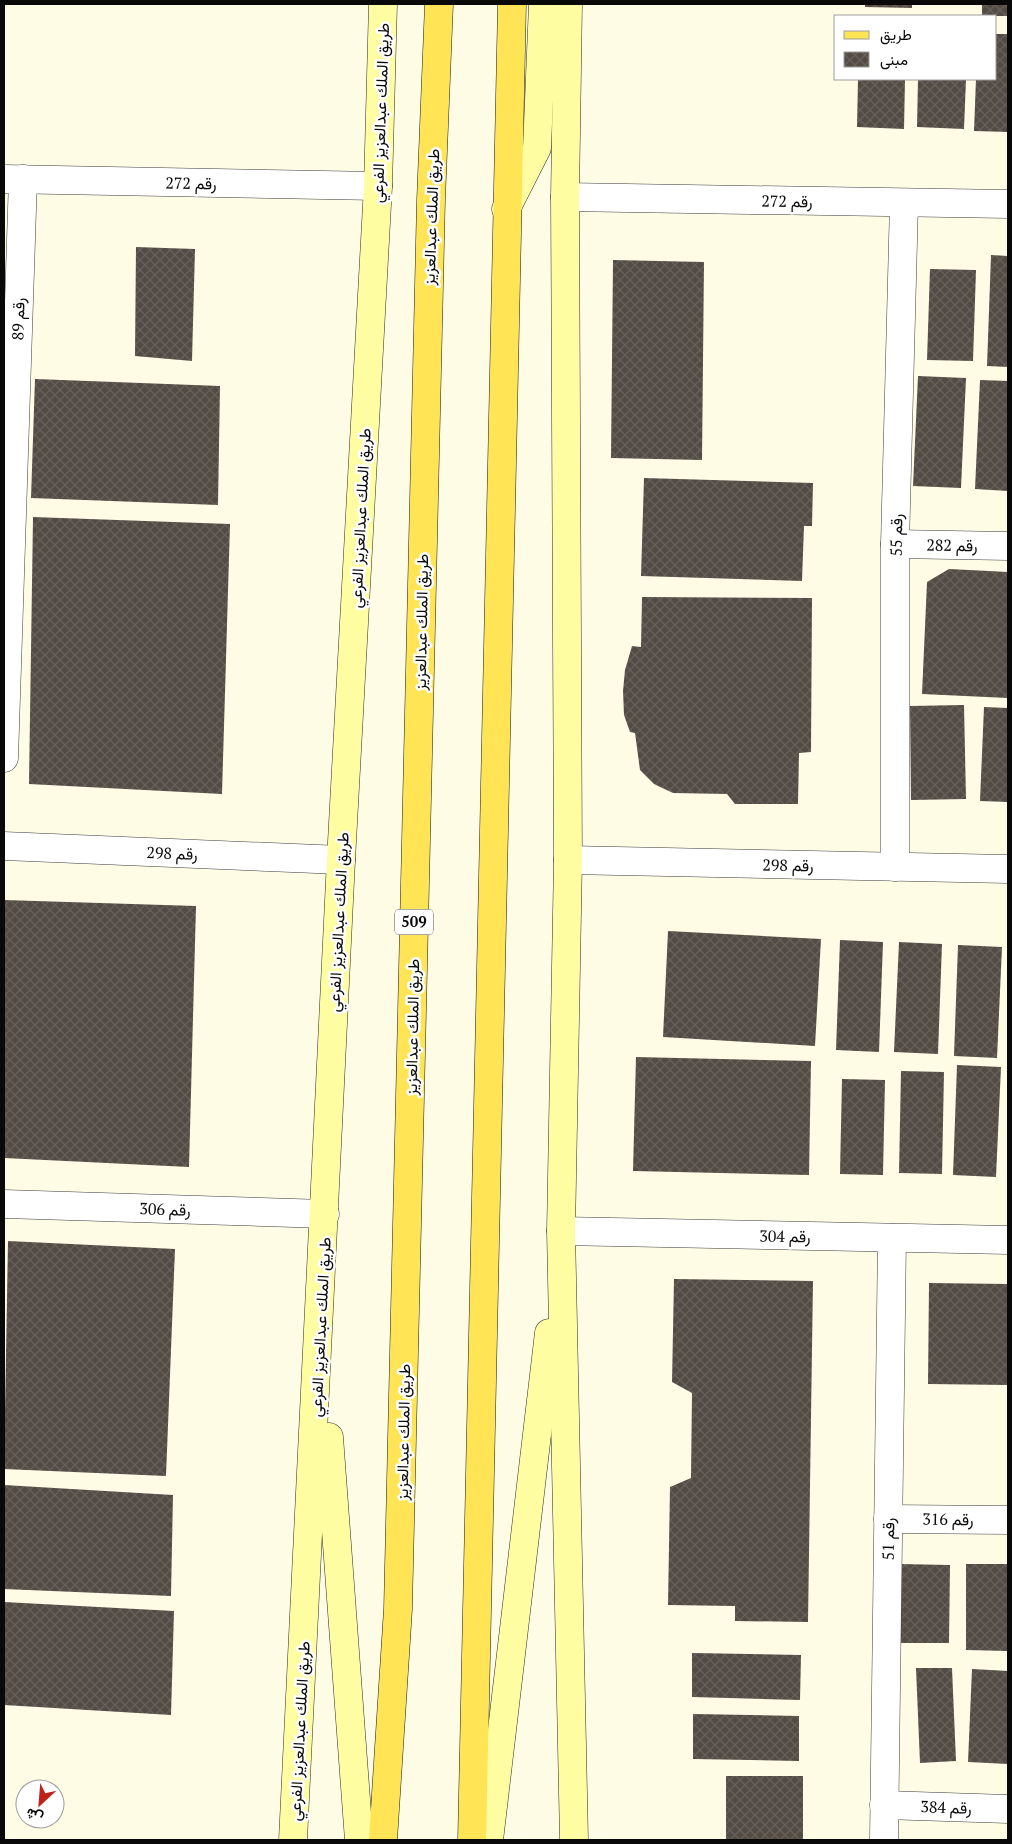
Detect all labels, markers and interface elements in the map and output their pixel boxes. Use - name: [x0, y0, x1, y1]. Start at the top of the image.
- legend: [834, 15, 997, 80]
- street label: طريق الملك عبدالعزيز الفرعي: [366, 22, 397, 204]
- text: طريق: [880, 24, 912, 45]
- text: مبنى: [880, 49, 908, 70]
- street label: طريق الملك عبدالعزيز: [418, 148, 444, 287]
- street label: رقم 272: [165, 172, 217, 194]
- street label: رقم 272: [761, 190, 813, 212]
- street label: رقم 89: [6, 297, 30, 341]
- street label: طريق الملك عبدالعزيز الفرعي: [344, 427, 379, 609]
- street label: رقم 55: [885, 513, 907, 557]
- street label: رقم 282: [926, 534, 978, 556]
- street label: طريق الملك عبدالعزيز: [409, 554, 433, 691]
- street label: طريق الملك عبدالعزيز الفرعي: [322, 831, 357, 1013]
- street label: رقم 298: [146, 841, 198, 865]
- street label: رقم 298: [762, 854, 814, 876]
- road number: 509: [395, 910, 433, 934]
- street label: طريق الملك عبدالعزيز: [400, 959, 424, 1096]
- street label: رقم 306: [139, 1197, 191, 1221]
- street label: رقم 304: [759, 1225, 811, 1247]
- street label: طريق الملك عبدالعزيز الفرعي: [304, 1236, 339, 1418]
- street label: طريق الملك عبدالعزيز: [391, 1364, 415, 1501]
- street label: رقم 316: [922, 1508, 974, 1530]
- street label: رقم 51: [877, 1517, 899, 1561]
- street label: طريق الملك عبدالعزيز الفرعي: [283, 1640, 318, 1822]
- north arrow: [15, 1779, 65, 1829]
- street label: رقم 384: [920, 1795, 972, 1819]
- text: ش: [22, 1804, 46, 1828]

